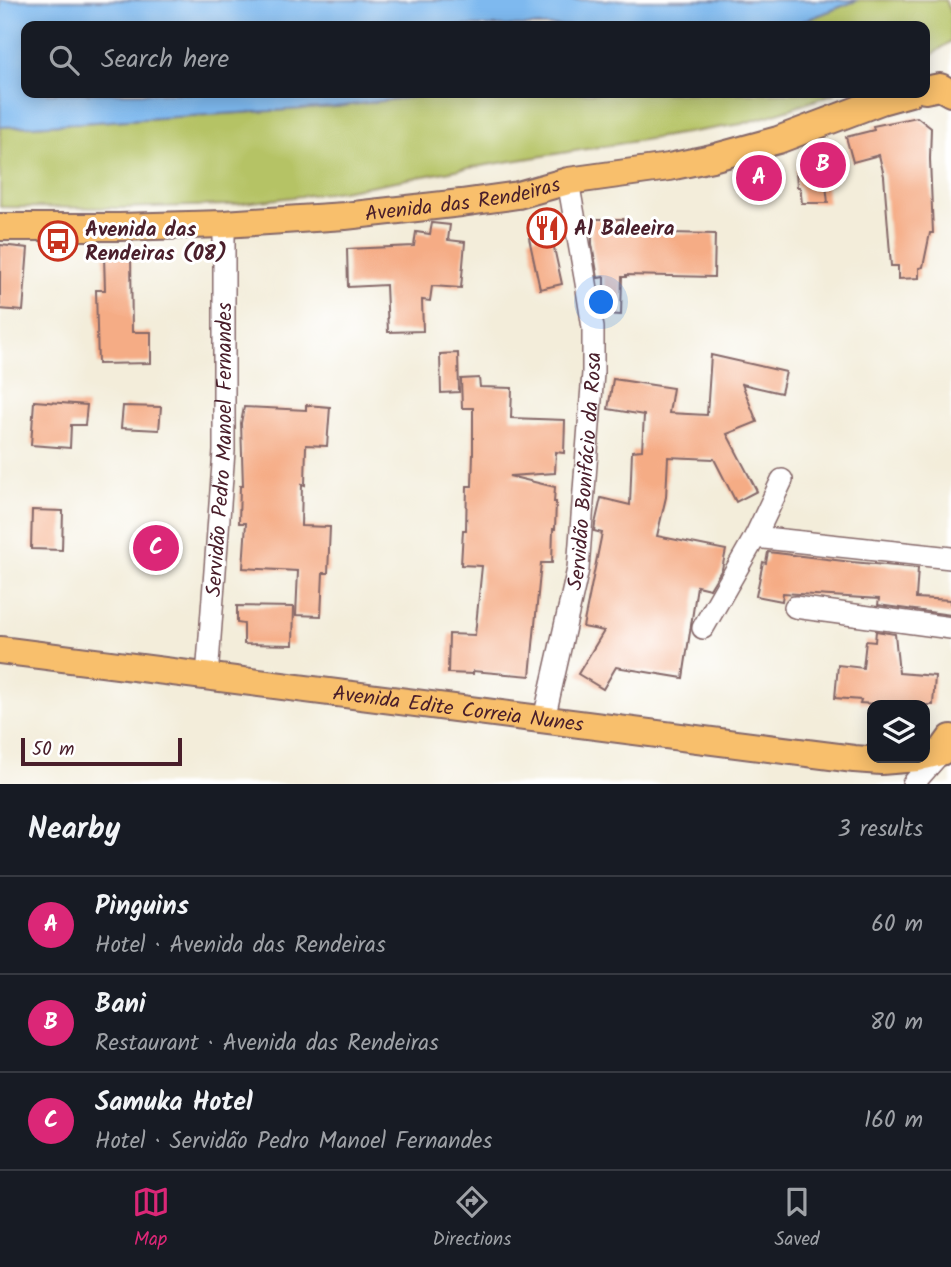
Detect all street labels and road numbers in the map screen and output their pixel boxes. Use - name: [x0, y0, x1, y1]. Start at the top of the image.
- street label: Avenida das Rendeiras: [363, 169, 564, 232]
- street label: Servidão Pedro Manoel Fernandes: [198, 302, 242, 598]
- street label: Servidão Bonifácio da Rosa: [559, 352, 611, 593]
- street label: Avenida Edite Correia Nunes: [331, 678, 585, 742]

